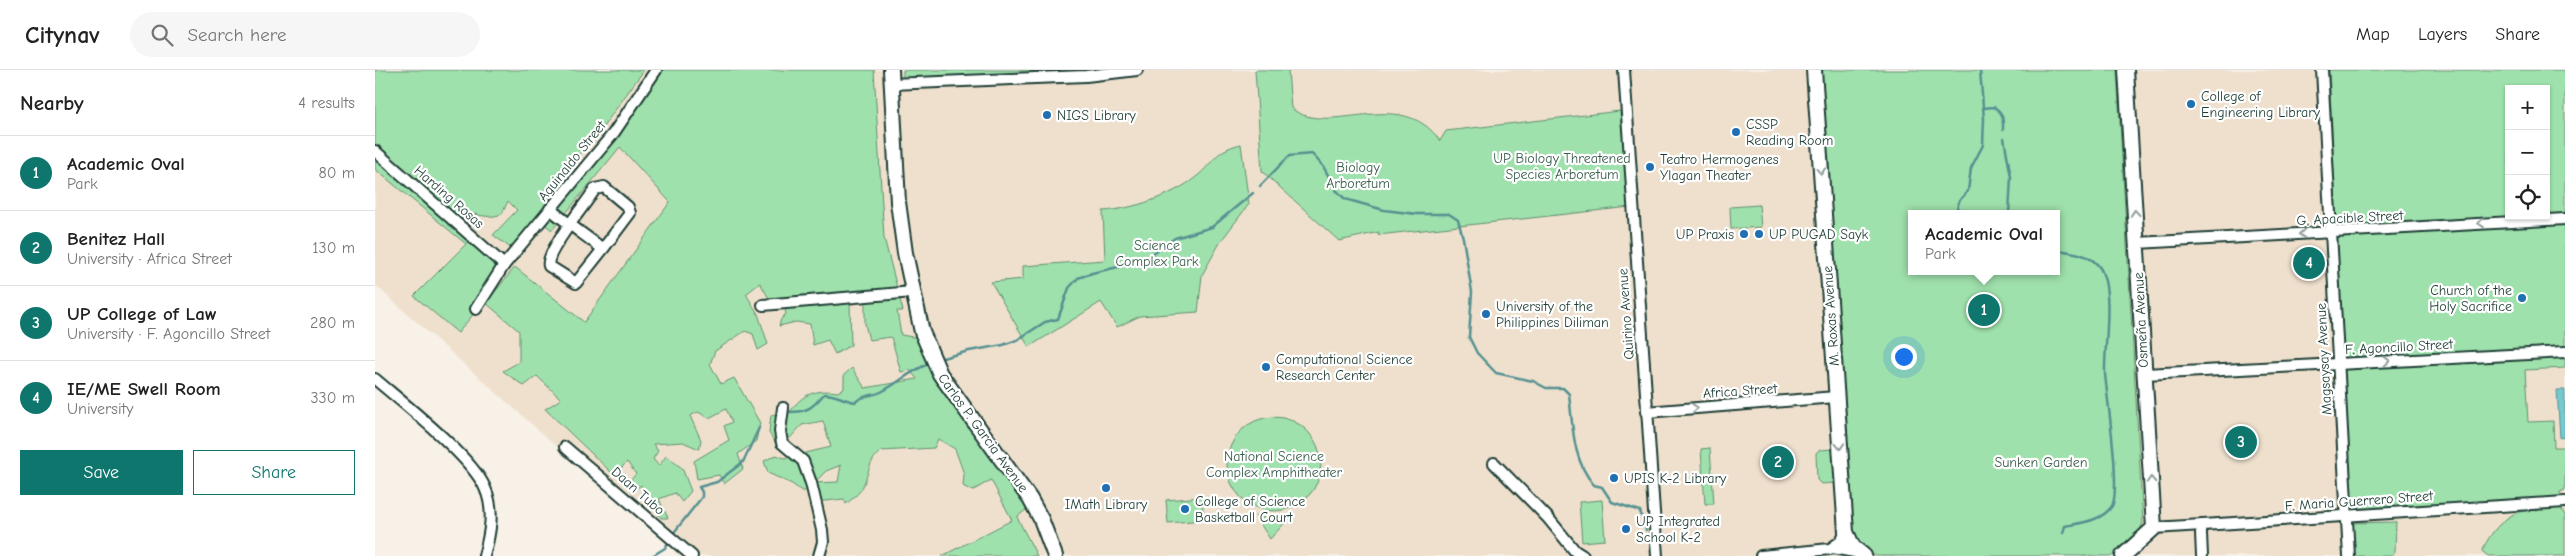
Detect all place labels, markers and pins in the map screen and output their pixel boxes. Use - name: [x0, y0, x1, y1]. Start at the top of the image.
- place label: College of Engineering Library: [2201, 88, 2321, 121]
- marker: College of Engineering Library: [2185, 98, 2197, 110]
- place label: NIGS Library: [1057, 107, 1136, 124]
- marker: NIGS Library: [1041, 109, 1053, 121]
- place label: CSSP Reading Room: [1746, 116, 1833, 149]
- marker: CSSP Reading Room: [1730, 126, 1742, 138]
- place label: Teatro Hermogenes Ylagan Theater: [1660, 151, 1779, 184]
- marker: Teatro Hermogenes Ylagan Theater: [1644, 161, 1656, 173]
- place label: UP Praxis: [1676, 226, 1734, 243]
- place label: UP PUGAD Sayk: [1769, 226, 1869, 243]
- marker: UP Praxis: [1738, 228, 1750, 240]
- marker: UP PUGAD Sayk: [1753, 228, 1765, 240]
- pin: 4: [2293, 244, 2325, 282]
- place label: Church of the Holy Sacrifice: [2429, 282, 2512, 315]
- pin: 1: [1968, 291, 2000, 329]
- marker: Church of the Holy Sacrifice: [2516, 292, 2528, 304]
- place label: University of the Philippines Diliman: [1496, 298, 1609, 331]
- marker: University of the Philippines Diliman: [1480, 308, 1492, 320]
- place label: Computational Science Research Center: [1276, 351, 1412, 384]
- marker: Computational Science Research Center: [1260, 361, 1272, 373]
- pin: 3: [2225, 423, 2257, 461]
- pin: 2: [1762, 443, 1794, 481]
- place label: UPIS K-2 Library: [1624, 470, 1727, 487]
- marker: UPIS K-2 Library: [1608, 472, 1620, 484]
- marker: IMath Library: [1100, 482, 1112, 494]
- place label: College of Science Basketball Court: [1195, 493, 1305, 526]
- place label: IMath Library: [1065, 496, 1148, 513]
- marker: College of Science Basketball Court: [1179, 503, 1191, 515]
- place label: UP Integrated School K-2: [1636, 513, 1720, 546]
- marker: UP Integrated School K-2: [1620, 523, 1632, 535]

